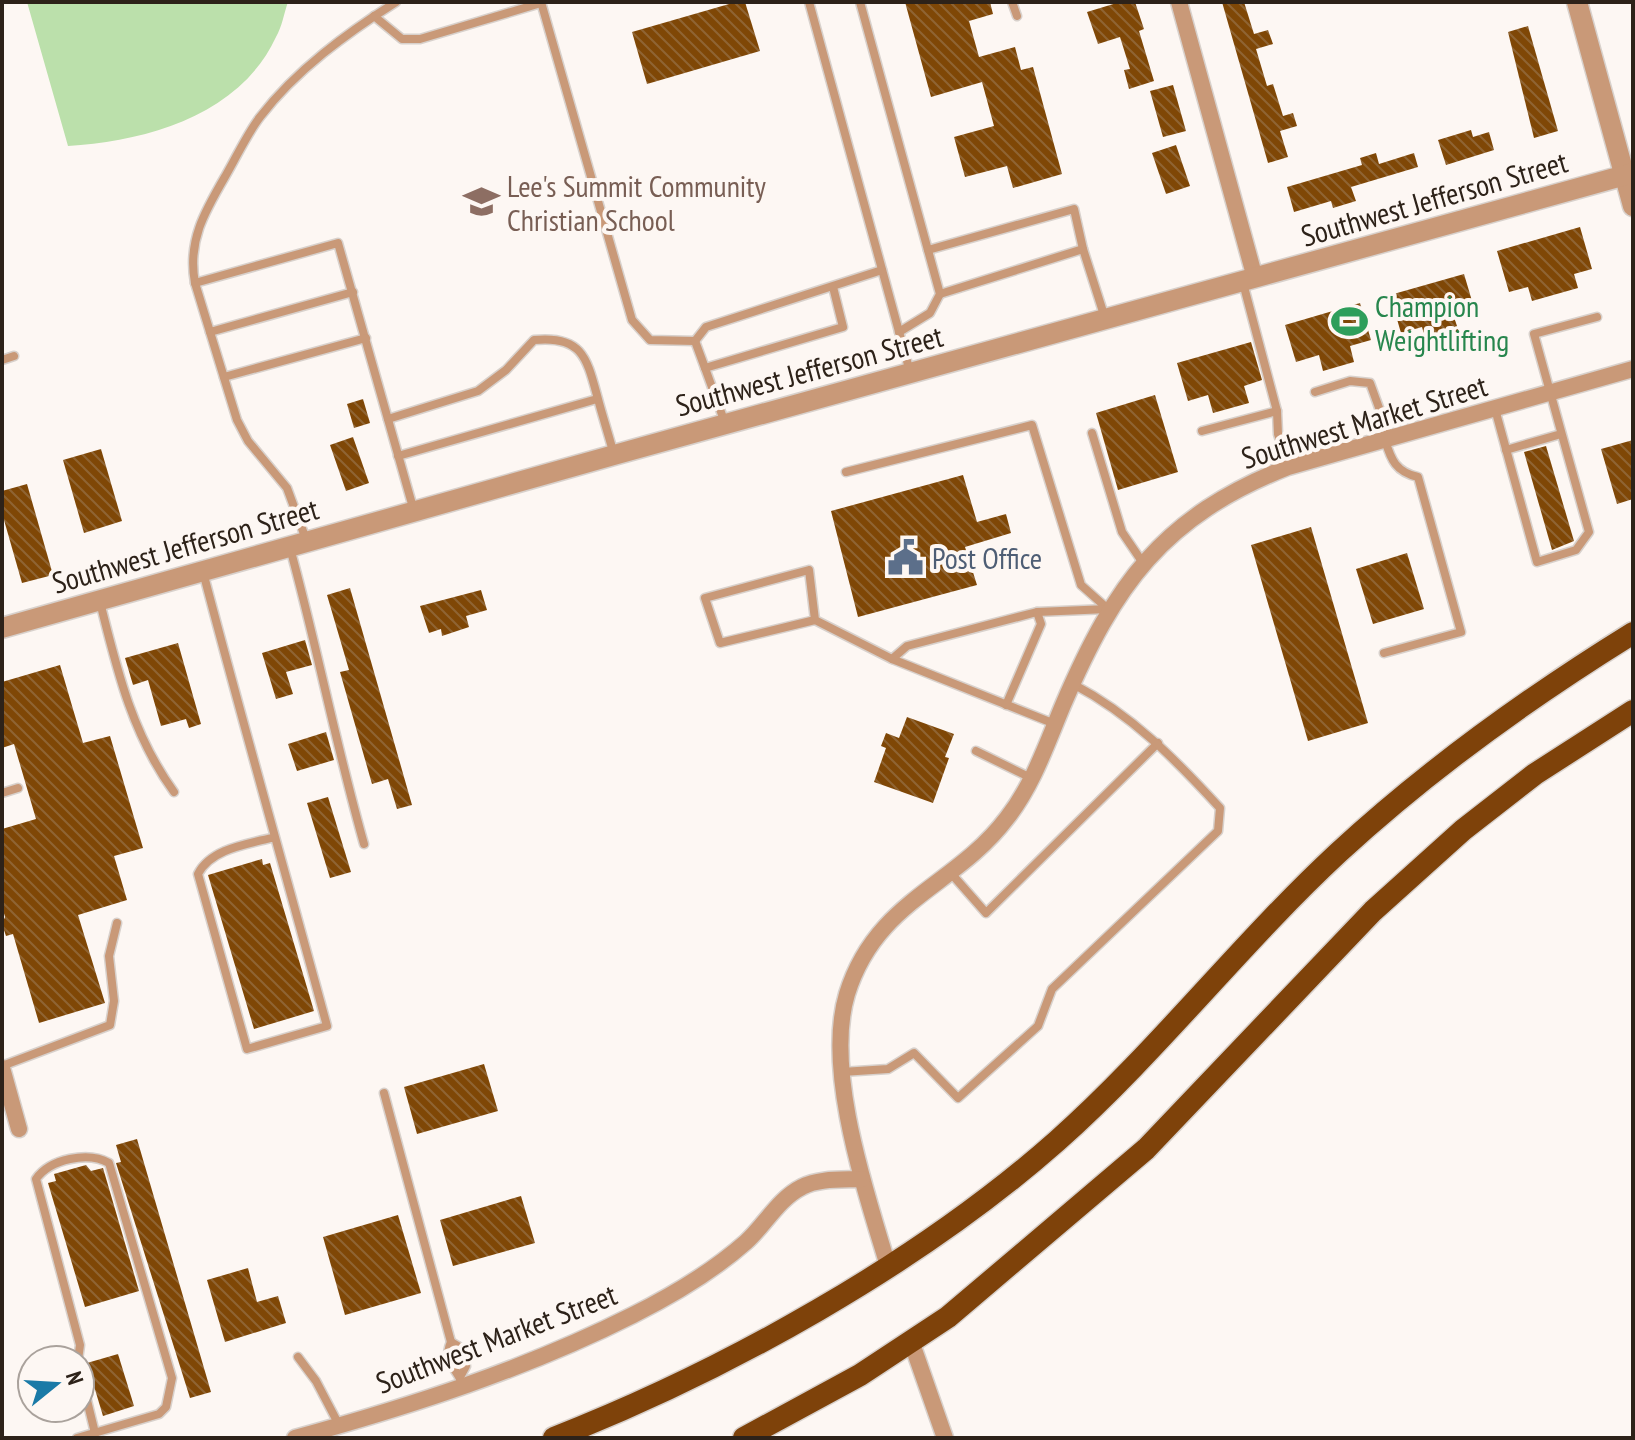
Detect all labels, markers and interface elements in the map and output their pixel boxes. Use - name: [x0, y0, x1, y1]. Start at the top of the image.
- street label: Southwest Jefferson Street: [1296, 141, 1572, 255]
- place label: Lee's Summit Community Christian School: [507, 166, 766, 239]
- school or university icon: Lee's Summit Community Christian School: [462, 183, 500, 221]
- place label: Champion Weightlifting: [1375, 286, 1509, 359]
- sports icon: Champion Weightlifting: [1330, 303, 1368, 341]
- street label: Southwest Jefferson Street: [671, 315, 948, 424]
- street label: Southwest Market Street: [1237, 365, 1492, 477]
- street label: Southwest Jefferson Street: [47, 488, 323, 602]
- public building icon: Post Office: [887, 538, 925, 576]
- place label: Post Office: [932, 538, 1042, 577]
- street label: Southwest Market Street: [370, 1274, 623, 1402]
- north arrow: [16, 1344, 96, 1424]
- text: N: [60, 1368, 90, 1388]

